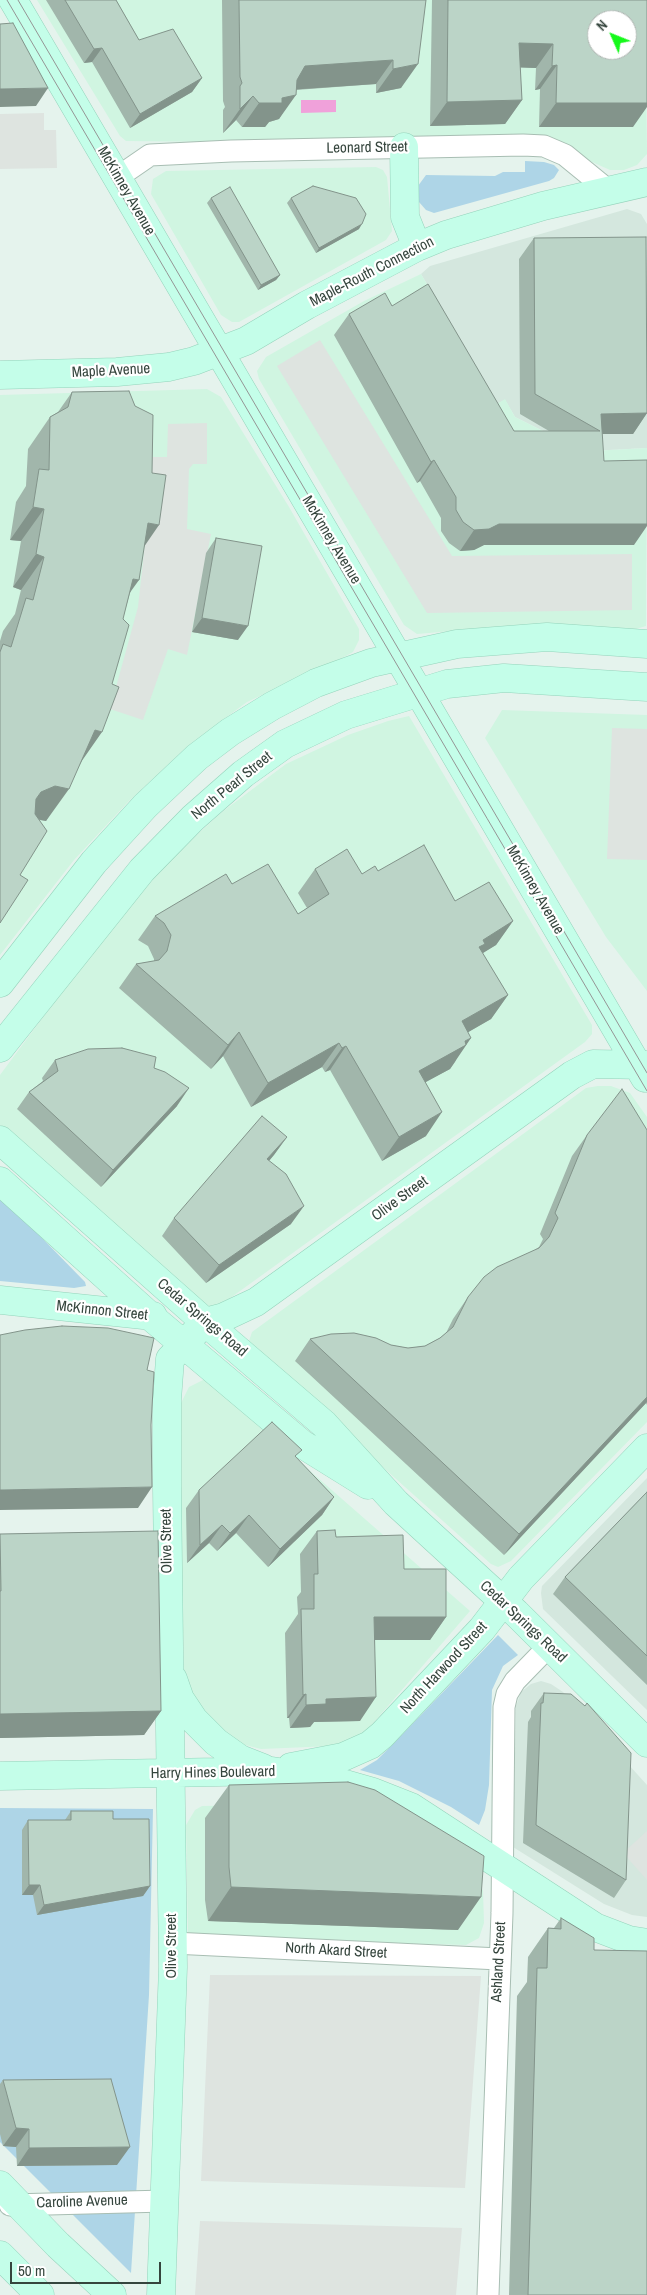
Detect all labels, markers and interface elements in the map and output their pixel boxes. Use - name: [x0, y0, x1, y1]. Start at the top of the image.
- north arrow: [587, 10, 637, 60]
- text: N: [593, 16, 611, 35]
- street label: Leonard Street: [326, 138, 408, 158]
- street label: McKinney Avenue: [93, 143, 159, 239]
- street label: Maple-Routh Connection: [307, 233, 437, 311]
- street label: Maple Avenue: [71, 360, 151, 382]
- street label: McKinney Avenue: [298, 493, 364, 587]
- street label: North Pearl Street: [188, 748, 276, 824]
- street label: McKinney Avenue: [502, 842, 568, 938]
- street label: Olive Street: [368, 1173, 432, 1225]
- street label: Cedar Springs Road: [153, 1275, 251, 1361]
- street label: McKinnon Street: [56, 1297, 148, 1325]
- street label: Olive Street: [157, 1508, 177, 1574]
- street label: Cedar Springs Road: [476, 1577, 570, 1667]
- street label: North Harwood Street: [397, 1618, 491, 1718]
- street label: Harry Hines Boulevard: [151, 1763, 275, 1783]
- street label: Olive Street: [163, 1914, 181, 1978]
- street label: Ashland Street: [488, 1921, 510, 2003]
- street label: North Akard Street: [285, 1939, 387, 1963]
- street label: Caroline Avenue: [36, 2191, 128, 2213]
- scale bar: [12, 2252, 164, 2284]
- text: 50 m: [18, 2260, 45, 2281]

